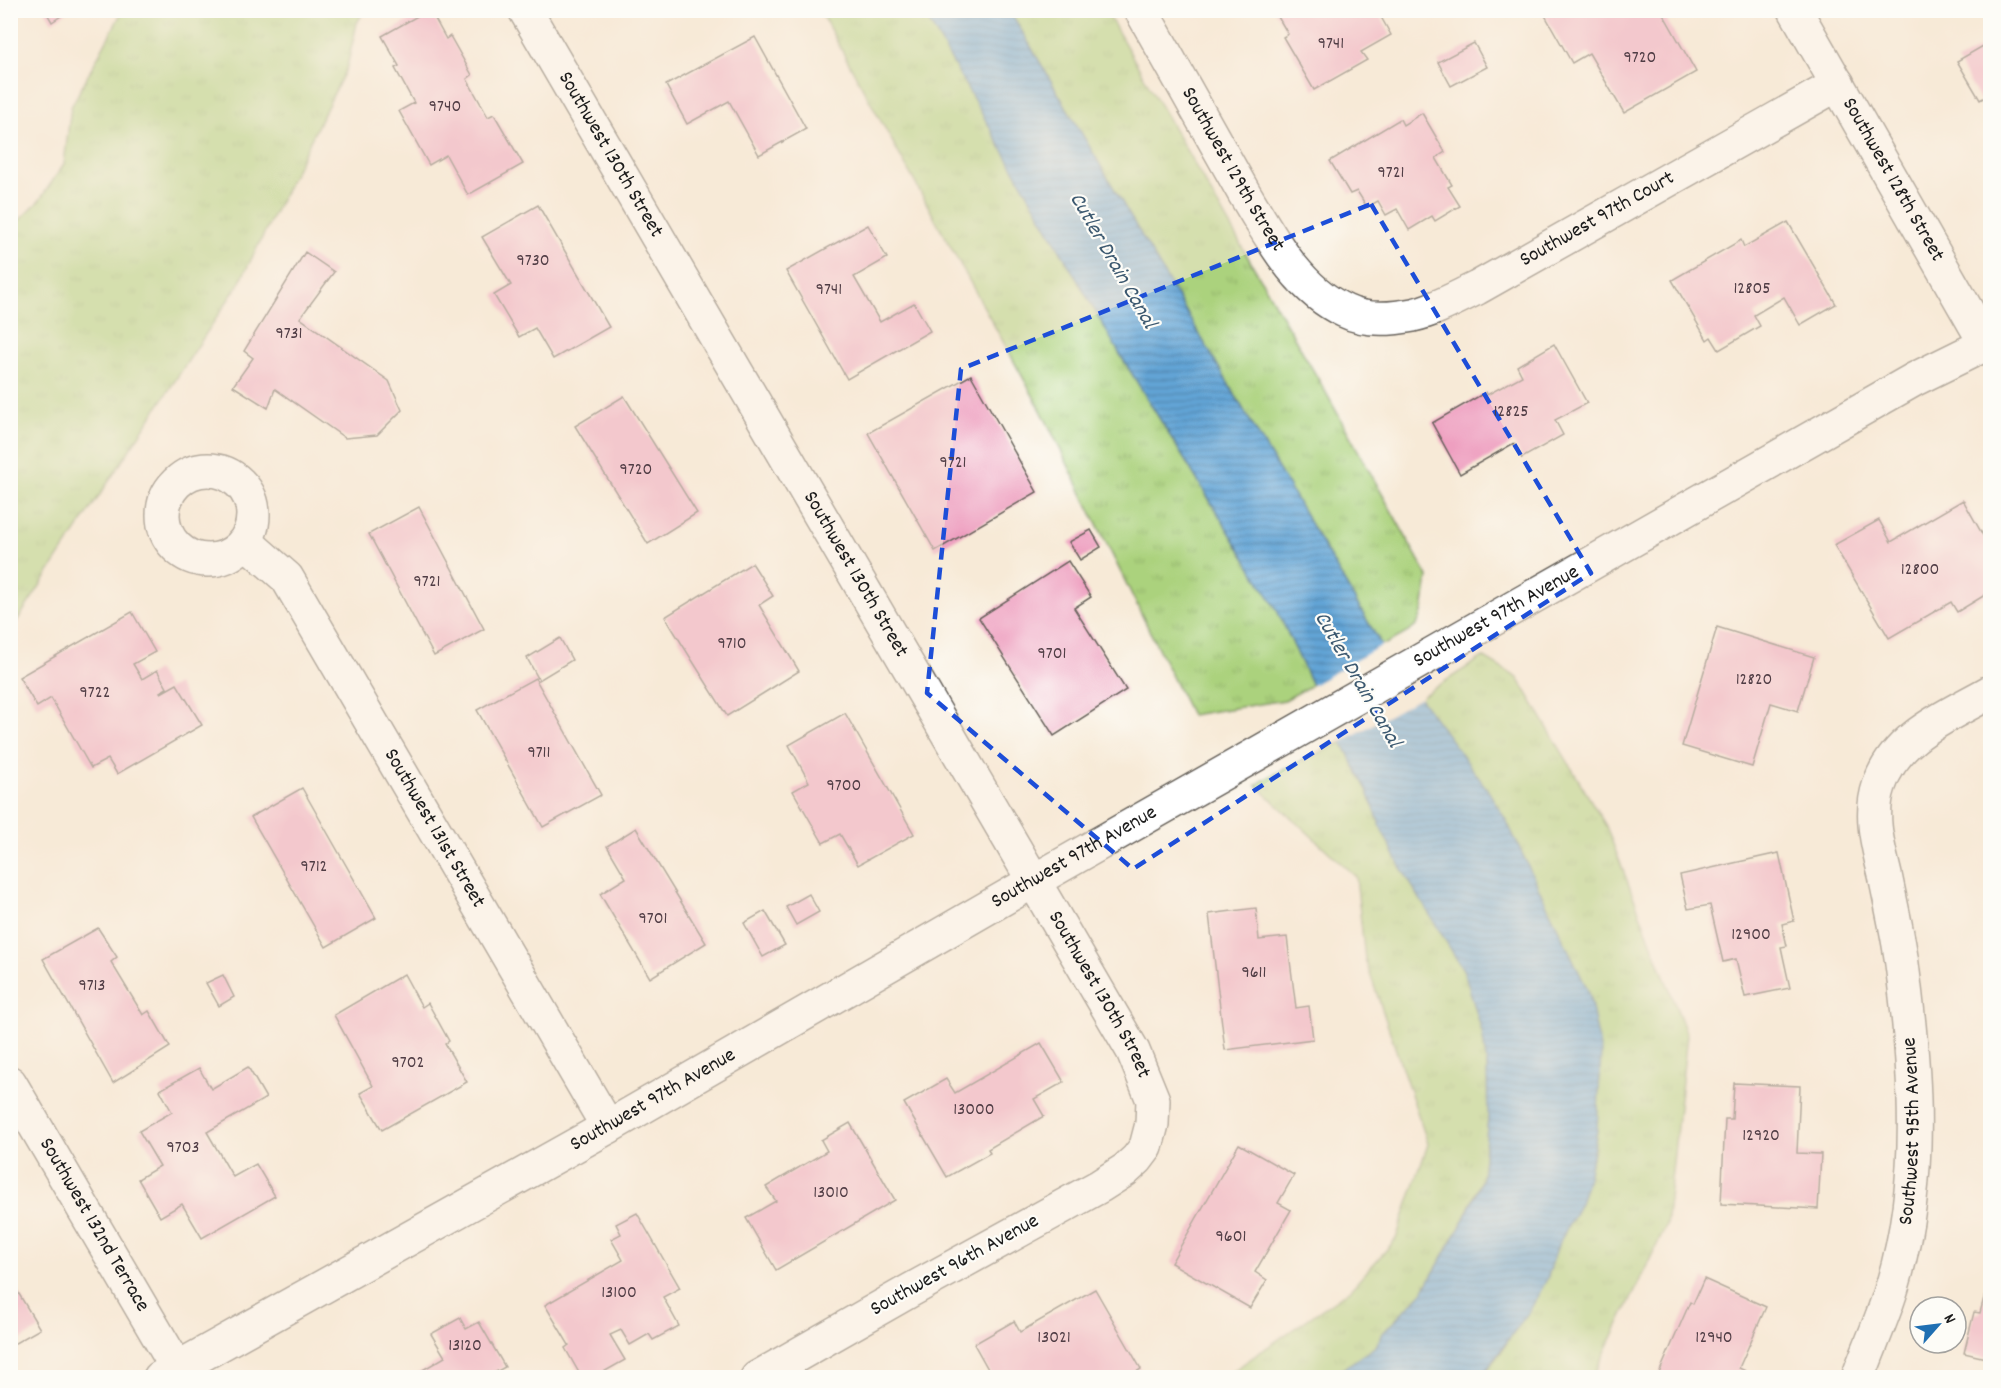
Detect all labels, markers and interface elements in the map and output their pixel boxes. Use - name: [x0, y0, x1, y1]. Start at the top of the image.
- house number: 9741: [1318, 32, 1344, 57]
- house number: 9720: [1624, 46, 1656, 71]
- street label: Southwest 130th Street: [549, 66, 670, 244]
- street label: Southwest 129th Street: [1173, 82, 1292, 259]
- street label: Southwest 128th Street: [1833, 93, 1951, 268]
- house number: 9740: [429, 95, 461, 120]
- house number: 9721: [1378, 161, 1404, 186]
- street label: Southwest 97th Court: [1515, 164, 1681, 276]
- water label: Cutler Drain Canal: [1060, 187, 1164, 336]
- house number: 9730: [517, 249, 549, 274]
- house number: 12805: [1733, 277, 1771, 302]
- house number: 9741: [816, 278, 842, 303]
- house number: 9731: [275, 322, 303, 347]
- house number: 12825: [1493, 400, 1529, 425]
- house number: 9721: [940, 451, 966, 476]
- house number: 9720: [620, 458, 652, 483]
- street label: Southwest 130th Street: [795, 486, 915, 664]
- street label: Southwest 97th Avenue: [1408, 558, 1585, 677]
- house number: 12800: [1901, 558, 1939, 583]
- house number: 9721: [414, 570, 440, 595]
- water label: Cutler Drain Canal: [1305, 606, 1409, 755]
- house number: 9710: [718, 632, 746, 657]
- house number: 9701: [1038, 642, 1066, 667]
- house number: 12820: [1736, 668, 1772, 693]
- house number: 9722: [80, 681, 110, 706]
- house number: 9711: [527, 741, 551, 766]
- street label: Southwest 131st Street: [375, 743, 492, 914]
- house number: 9700: [827, 774, 861, 799]
- street label: Southwest 97th Avenue: [986, 799, 1163, 917]
- house number: 9712: [301, 855, 327, 880]
- street label: Southwest 130th Street: [1040, 906, 1158, 1083]
- house number: 9701: [639, 907, 667, 932]
- house number: 12900: [1731, 923, 1771, 948]
- house number: 9611: [1242, 961, 1266, 986]
- house number: 9713: [78, 974, 106, 999]
- street label: Southwest 95th Avenue: [1892, 1036, 1929, 1227]
- street label: Southwest 97th Avenue: [565, 1041, 742, 1160]
- house number: 9702: [392, 1051, 424, 1076]
- house number: 13000: [953, 1098, 995, 1123]
- house number: 12920: [1742, 1124, 1780, 1149]
- street label: Southwest 132nd Terrace: [31, 1133, 156, 1318]
- house number: 9703: [167, 1136, 199, 1161]
- house number: 13010: [813, 1181, 849, 1206]
- street label: Southwest 96th Avenue: [865, 1207, 1045, 1325]
- house number: 9601: [1216, 1225, 1246, 1250]
- house number: 13100: [601, 1281, 637, 1306]
- north arrow: [1908, 1295, 1968, 1355]
- text: N: [1937, 1310, 1961, 1328]
- house number: 13021: [1037, 1326, 1071, 1351]
- house number: 12940: [1695, 1326, 1733, 1351]
- house number: 13120: [448, 1334, 482, 1359]

